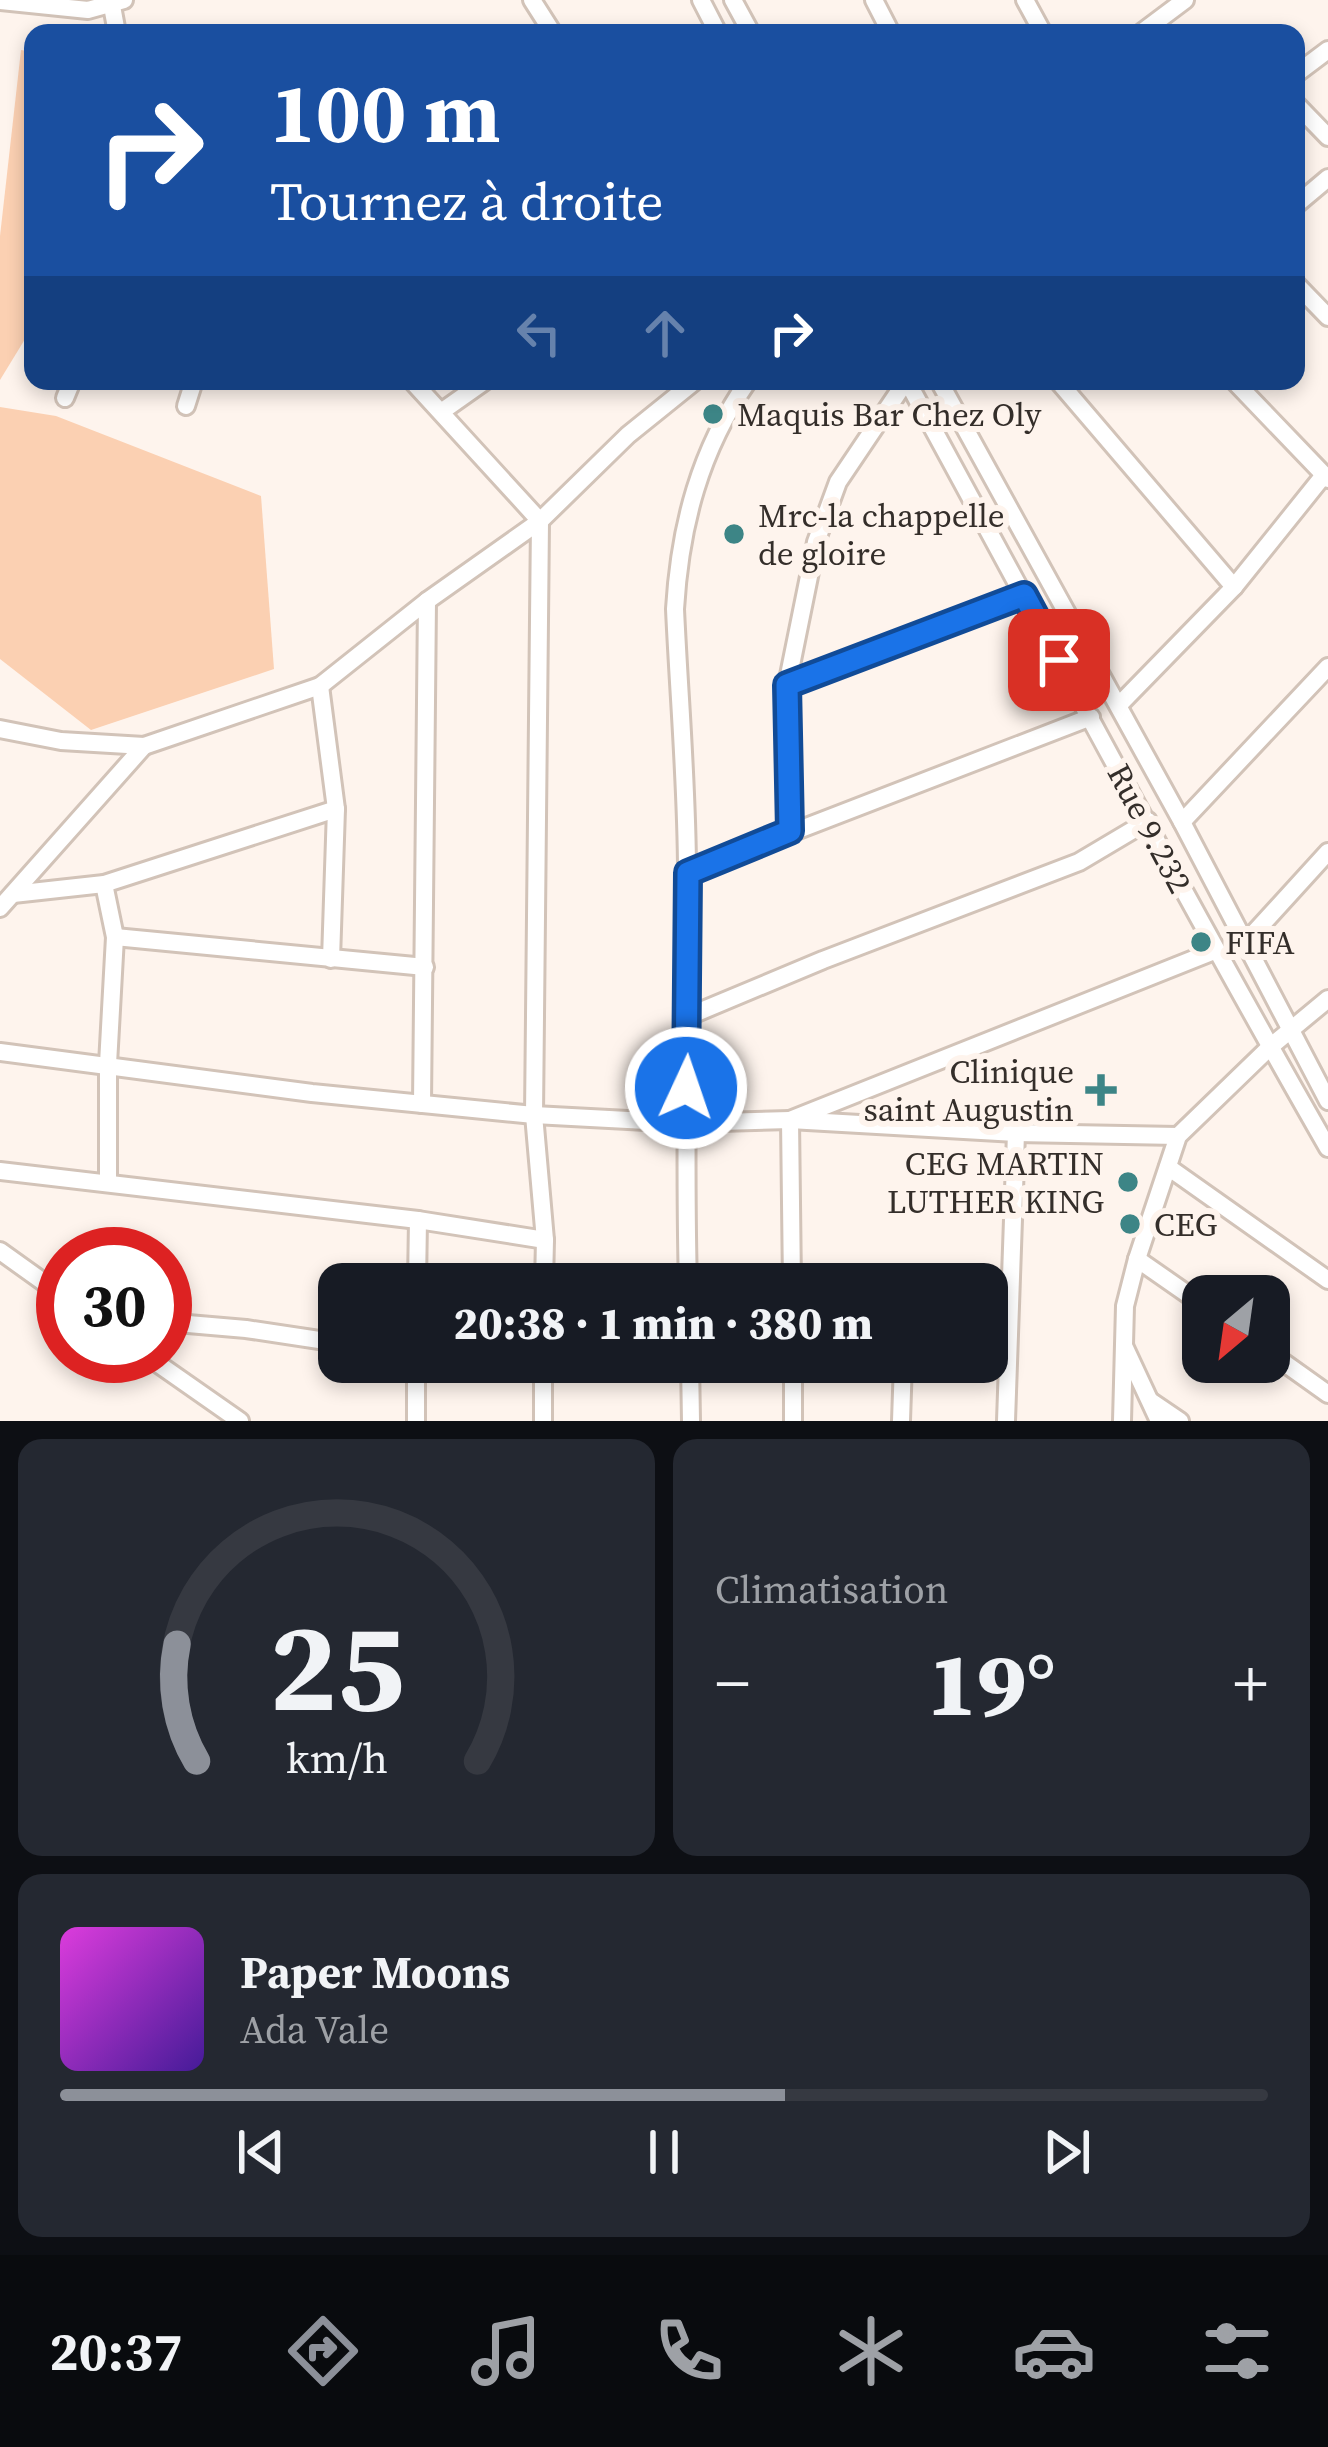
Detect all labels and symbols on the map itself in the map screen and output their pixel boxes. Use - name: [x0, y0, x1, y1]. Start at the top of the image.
- place label: Maquis Bar Chez Oly: [737, 392, 1041, 437]
- marker: Maquis Bar Chez Oly: [700, 401, 726, 427]
- place label: Mrc-la chappelle de gloire: [758, 493, 1005, 576]
- marker: Mrc-la chappelle de gloire: [721, 521, 747, 547]
- pin: [1008, 609, 1110, 711]
- street label: Rue 9.232: [1097, 756, 1202, 901]
- place label: FIFA: [1225, 920, 1295, 965]
- marker: FIFA: [1188, 929, 1214, 955]
- position arrow: [623, 1025, 749, 1151]
- place label: Clinique saint Augustin: [863, 1049, 1074, 1132]
- marker: Clinique saint Augustin: [1085, 1074, 1117, 1106]
- place label: CEG MARTIN LUTHER KING: [887, 1141, 1104, 1224]
- marker: CEG MARTIN LUTHER KING: [1115, 1169, 1141, 1195]
- place label: CEG: [1154, 1202, 1218, 1247]
- marker: CEG: [1117, 1211, 1143, 1237]
- speed limit sign: 30: [36, 1227, 192, 1383]
- north arrow: [1182, 1275, 1290, 1383]

